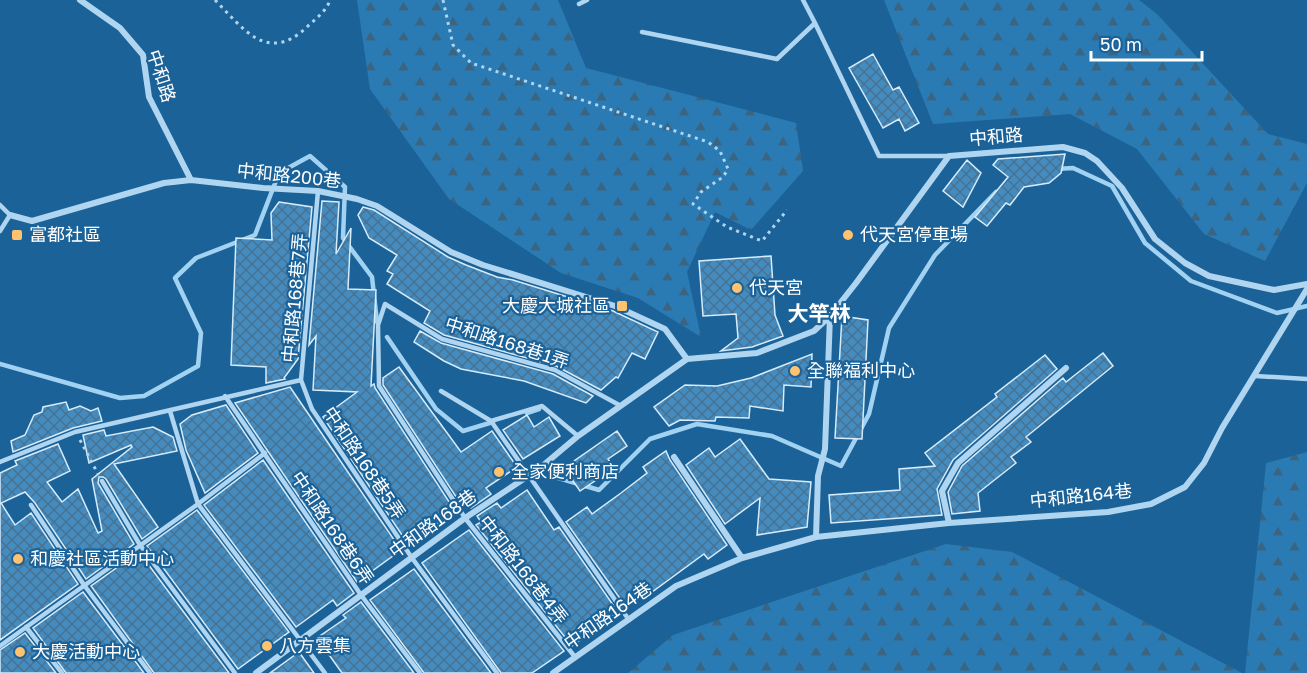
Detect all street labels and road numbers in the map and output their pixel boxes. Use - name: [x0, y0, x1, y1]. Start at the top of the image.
- street label: 中和路: [143, 47, 181, 105]
- street label: 中和路: [968, 123, 1024, 149]
- street label: 中和路200巷: [236, 159, 342, 191]
- street label: 中和路168巷7弄: [277, 232, 311, 364]
- street label: 中和路168巷1弄: [442, 312, 572, 372]
- street label: 中和路168巷5弄: [319, 402, 411, 523]
- street label: 中和路168巷6弄: [287, 467, 379, 588]
- street label: 中和路164巷: [1029, 479, 1133, 511]
- street label: 中和路168巷: [384, 484, 480, 562]
- street label: 中和路168巷4弄: [475, 511, 573, 628]
- street label: 中和路164巷: [559, 577, 656, 654]

